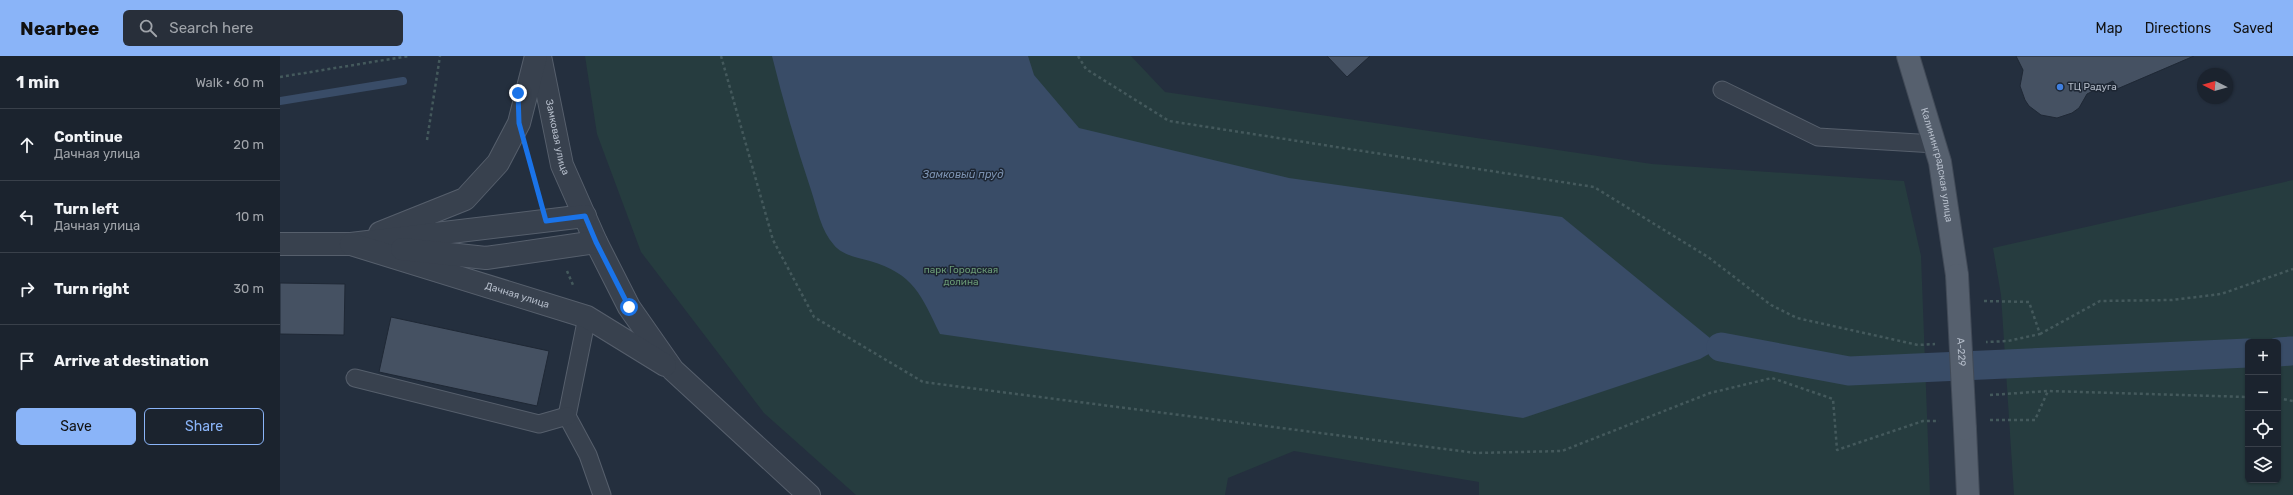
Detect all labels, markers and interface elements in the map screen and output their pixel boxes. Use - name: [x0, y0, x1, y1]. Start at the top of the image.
- search box: [123, 10, 403, 46]
- text: Nearbee: [20, 17, 99, 40]
- icon: search: [137, 17, 159, 39]
- text: Search here: [169, 19, 254, 37]
- text: Map: [2096, 20, 2123, 37]
- text: Directions: [2145, 20, 2211, 37]
- text: Saved: [2233, 20, 2273, 37]
- north arrow: [2197, 68, 2233, 104]
- text: 1 min: [16, 72, 59, 92]
- text: Walk · 60 m: [195, 75, 264, 90]
- place label: ТЦ Радуга: [2068, 81, 2117, 93]
- marker: ТЦ Радуга: [2055, 82, 2065, 92]
- route end: [509, 84, 527, 102]
- street label: Замковая улица: [543, 98, 572, 177]
- street label: Калининградская улица: [1918, 106, 1955, 223]
- text: Continue: [54, 128, 123, 146]
- icon: ahead: [16, 134, 38, 156]
- text: 20 m: [233, 137, 264, 152]
- text: Дачная улица: [54, 146, 140, 161]
- water label: Замковый пруд: [921, 168, 1004, 181]
- text: Turn left: [54, 200, 119, 218]
- icon: left: [16, 206, 38, 228]
- text: 10 m: [235, 209, 264, 224]
- text: Дачная улица: [54, 218, 140, 233]
- park label: парк Городская долина: [924, 264, 998, 288]
- icon: right: [16, 278, 38, 300]
- text: Turn right: [54, 280, 129, 298]
- street label: Дачная улица: [484, 280, 551, 311]
- text: 30 m: [233, 281, 264, 296]
- route start: [620, 298, 638, 316]
- street label: А-229: [1954, 337, 1968, 367]
- map controls: [2245, 339, 2281, 483]
- button: +: [2245, 339, 2281, 375]
- icon: arrive: [16, 350, 38, 372]
- text: Arrive at destination: [54, 352, 209, 370]
- button: −: [2245, 375, 2281, 411]
- button: Save: [16, 408, 136, 445]
- button: Share: [144, 408, 264, 445]
- button: locate: [2245, 411, 2281, 447]
- button: layers: [2245, 447, 2281, 483]

